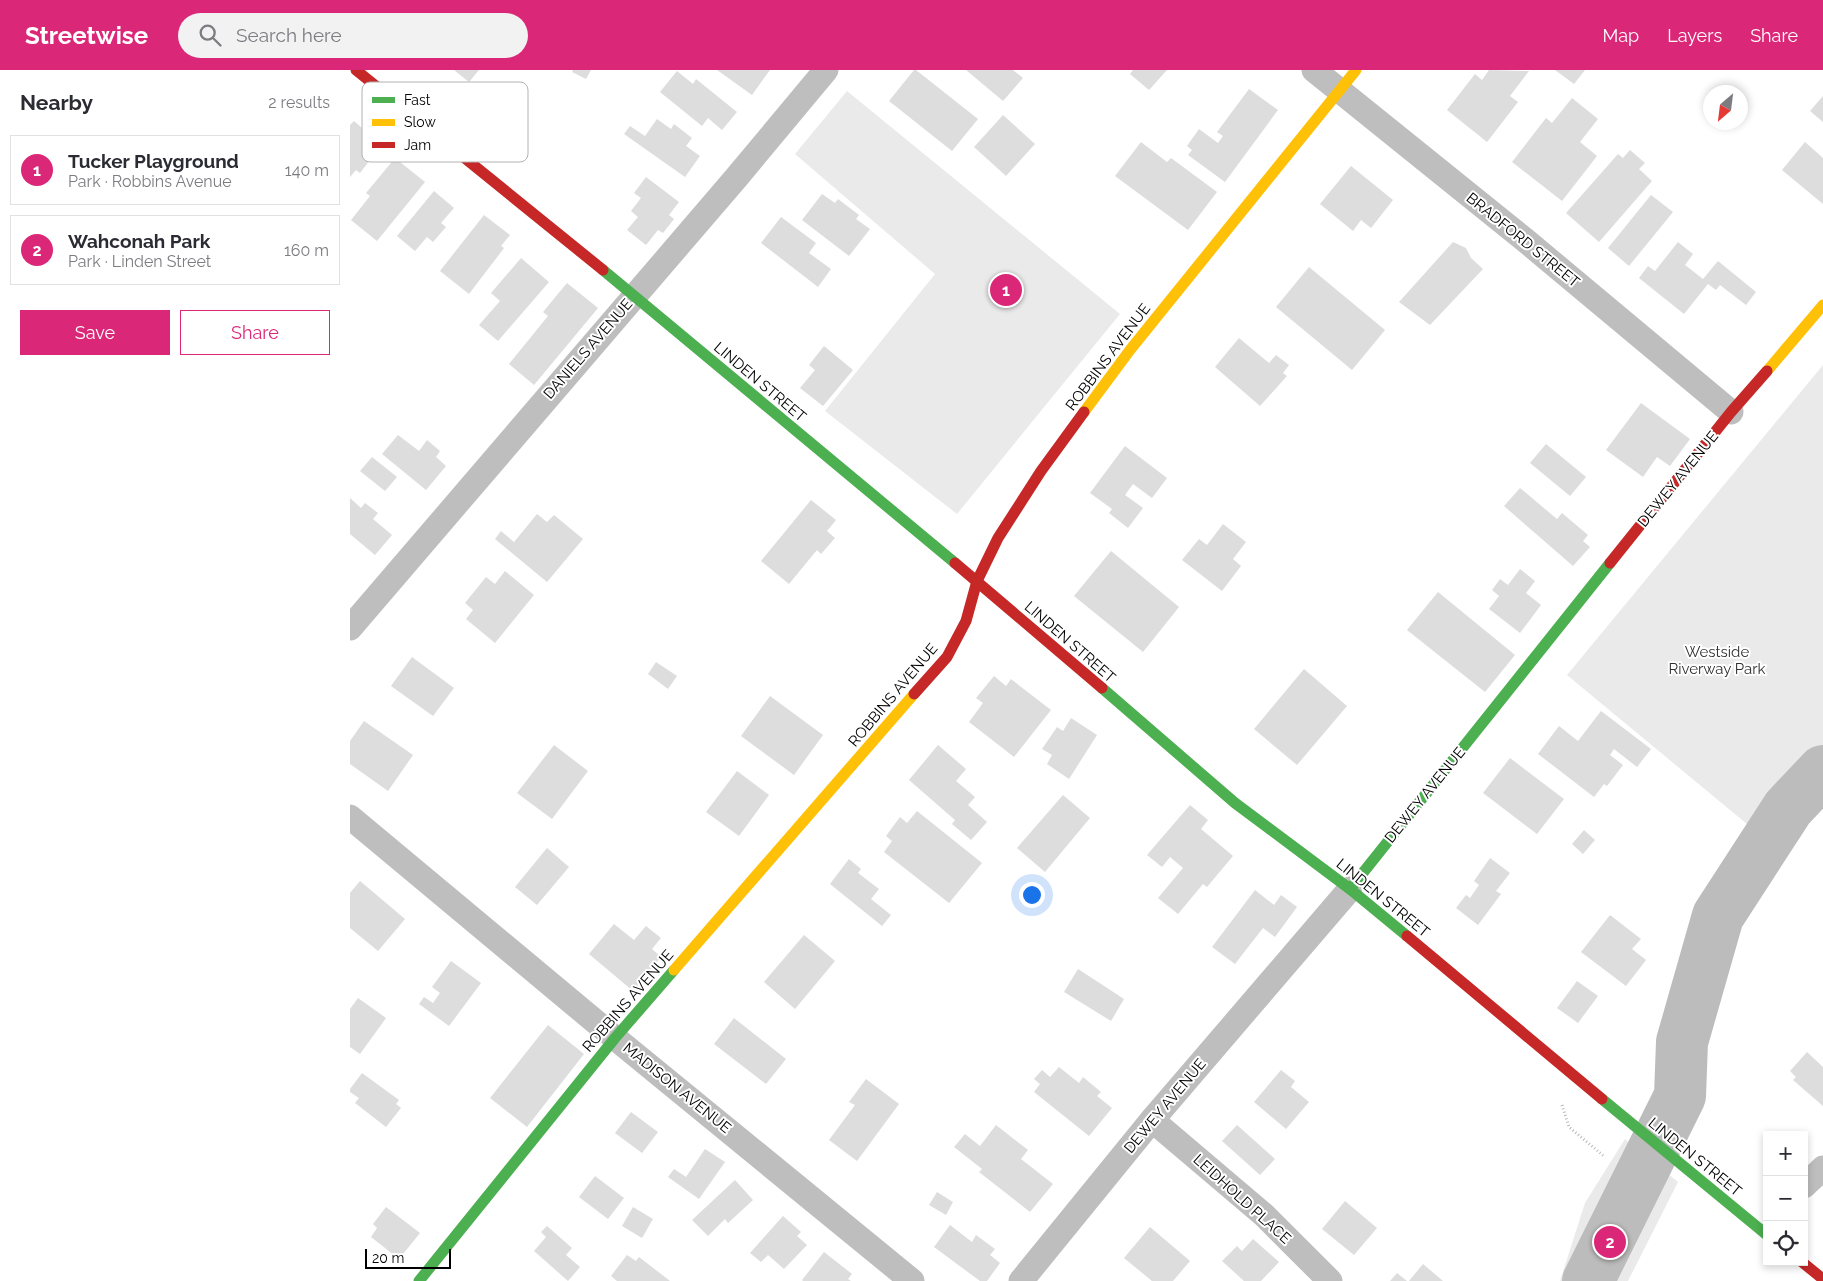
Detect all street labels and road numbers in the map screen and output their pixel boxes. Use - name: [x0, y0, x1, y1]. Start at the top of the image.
- street label: BRADFORD STREET: [1463, 189, 1583, 291]
- street label: DANIELS AVENUE: [540, 295, 636, 403]
- street label: ROBBINS AVENUE: [1062, 300, 1154, 414]
- street label: LINDEN STREET: [710, 338, 810, 426]
- street label: DEWEY AVENUE: [1634, 428, 1722, 530]
- street label: LINDEN STREET: [1021, 598, 1119, 686]
- street label: ROBBINS AVENUE: [845, 640, 941, 750]
- street label: DEWEY AVENUE: [1381, 744, 1469, 846]
- street label: LINDEN STREET: [1333, 855, 1433, 941]
- street label: ROBBINS AVENUE: [579, 946, 677, 1056]
- street label: MADISON AVENUE: [619, 1039, 735, 1137]
- street label: DEWEY AVENUE: [1120, 1055, 1210, 1157]
- street label: LINDEN STREET: [1645, 1114, 1745, 1200]
- street label: LEIDHOLD PLACE: [1189, 1150, 1295, 1248]

